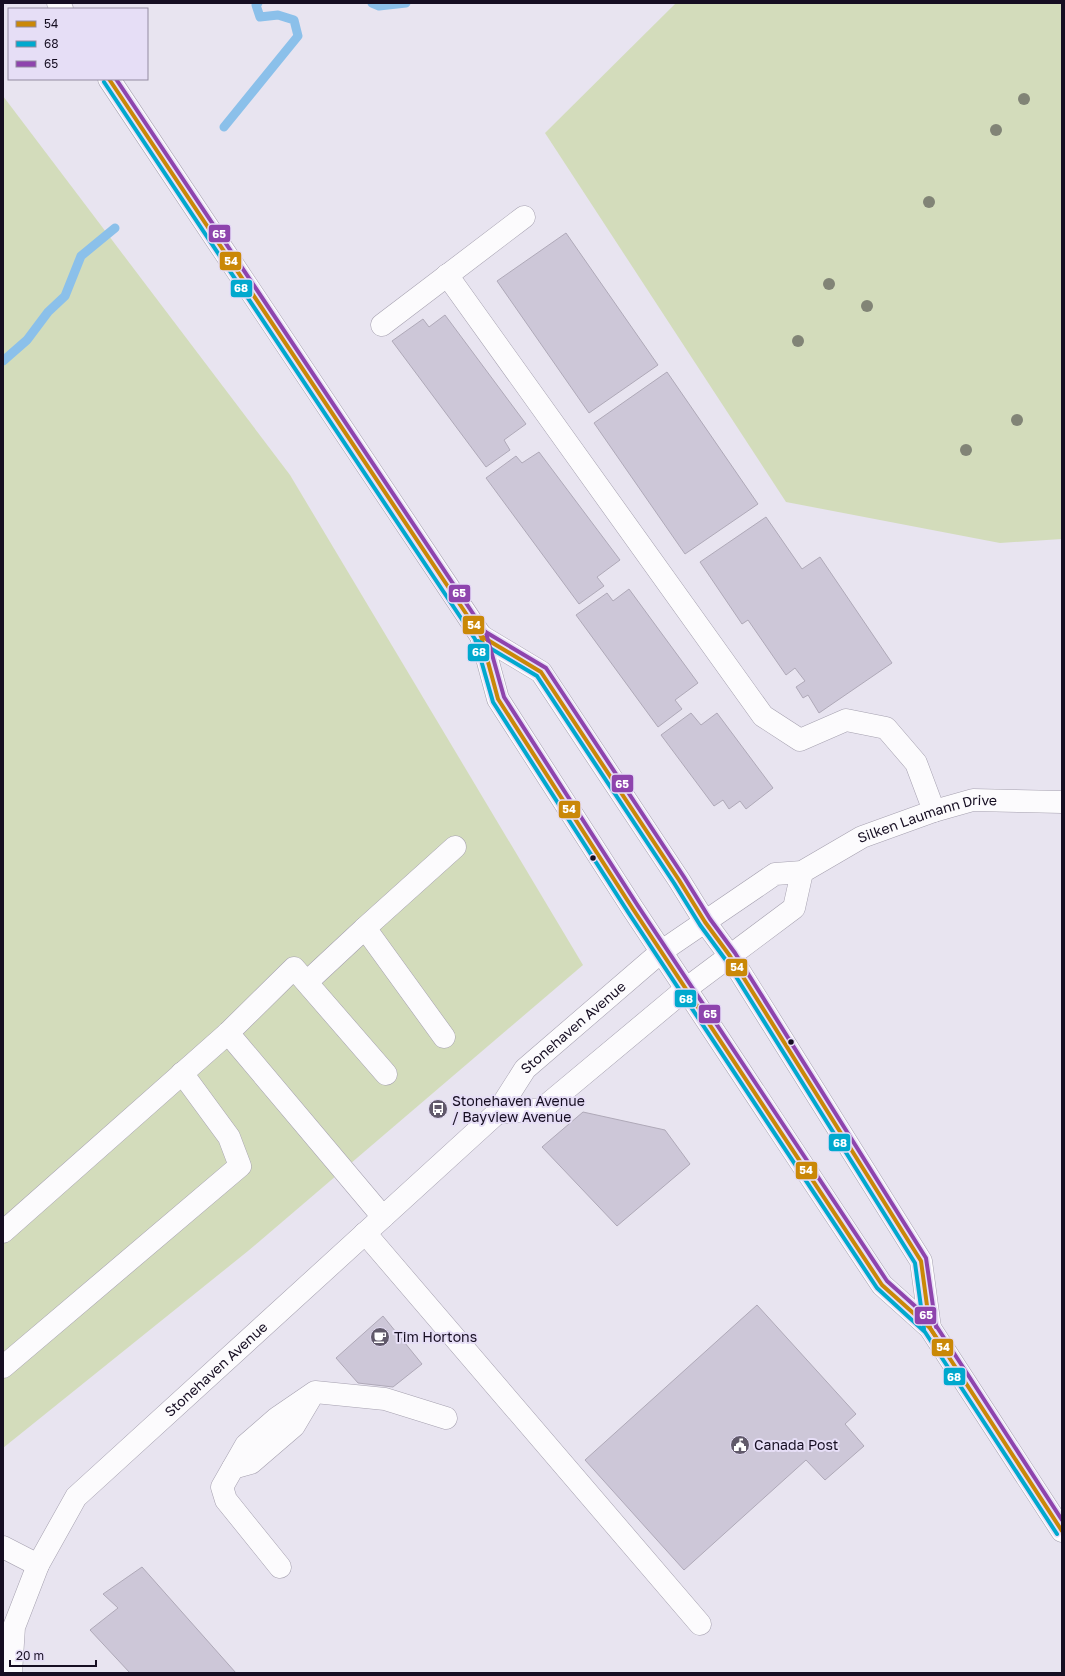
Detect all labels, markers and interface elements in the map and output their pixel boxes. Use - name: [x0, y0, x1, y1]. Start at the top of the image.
- legend: [8, 8, 148, 80]
- text: 54: [44, 16, 58, 31]
- text: 68: [44, 36, 59, 51]
- text: 65: [44, 56, 58, 71]
- line badge: 65: [208, 224, 231, 243]
- text: 65: [212, 227, 226, 240]
- line badge: 54: [219, 251, 242, 271]
- text: 54: [224, 254, 238, 267]
- line badge: 68: [230, 279, 253, 298]
- text: 68: [234, 281, 248, 294]
- line badge: 65: [448, 584, 471, 603]
- text: 65: [452, 586, 466, 599]
- line badge: 54: [462, 615, 485, 635]
- text: 54: [467, 618, 481, 631]
- line badge: 68: [467, 643, 490, 662]
- text: 68: [472, 645, 486, 658]
- line badge: 65: [611, 774, 634, 793]
- text: 65: [615, 777, 629, 790]
- street label: Silken Laumann Drive: [855, 791, 997, 846]
- line badge: 54: [558, 800, 581, 819]
- text: 54: [562, 802, 576, 815]
- unlabelled marker: [588, 853, 598, 863]
- line badge: 54: [725, 958, 748, 977]
- text: 54: [730, 960, 744, 973]
- street label: Stonehaven Avenue: [517, 977, 629, 1077]
- line badge: 68: [674, 989, 697, 1008]
- text: 68: [679, 992, 693, 1005]
- line badge: 65: [698, 1004, 721, 1024]
- text: 65: [703, 1007, 717, 1020]
- unlabelled marker: [786, 1037, 796, 1047]
- place label: Stonehaven Avenue / Bayview Avenue: [452, 1092, 585, 1125]
- bus stop icon: Stonehaven Avenue / Bayview Avenue: [427, 1098, 449, 1120]
- line badge: 68: [828, 1133, 851, 1152]
- text: 68: [833, 1136, 847, 1149]
- line badge: 54: [795, 1161, 818, 1180]
- text: 54: [799, 1163, 813, 1176]
- line badge: 65: [914, 1306, 937, 1325]
- text: 65: [919, 1308, 933, 1321]
- street label: Stonehaven Avenue: [161, 1318, 271, 1420]
- cafe icon: Tim Hortons: [369, 1326, 391, 1348]
- place label: Tim Hortons: [394, 1328, 477, 1345]
- line badge: 54: [931, 1338, 954, 1357]
- text: 54: [936, 1340, 950, 1353]
- line badge: 68: [943, 1367, 966, 1386]
- text: 68: [947, 1370, 961, 1383]
- public building icon: Canada Post: [729, 1434, 751, 1456]
- place label: Canada Post: [754, 1436, 838, 1453]
- scale bar: [10, 1642, 96, 1668]
- text: 20 m: [16, 1648, 44, 1663]

